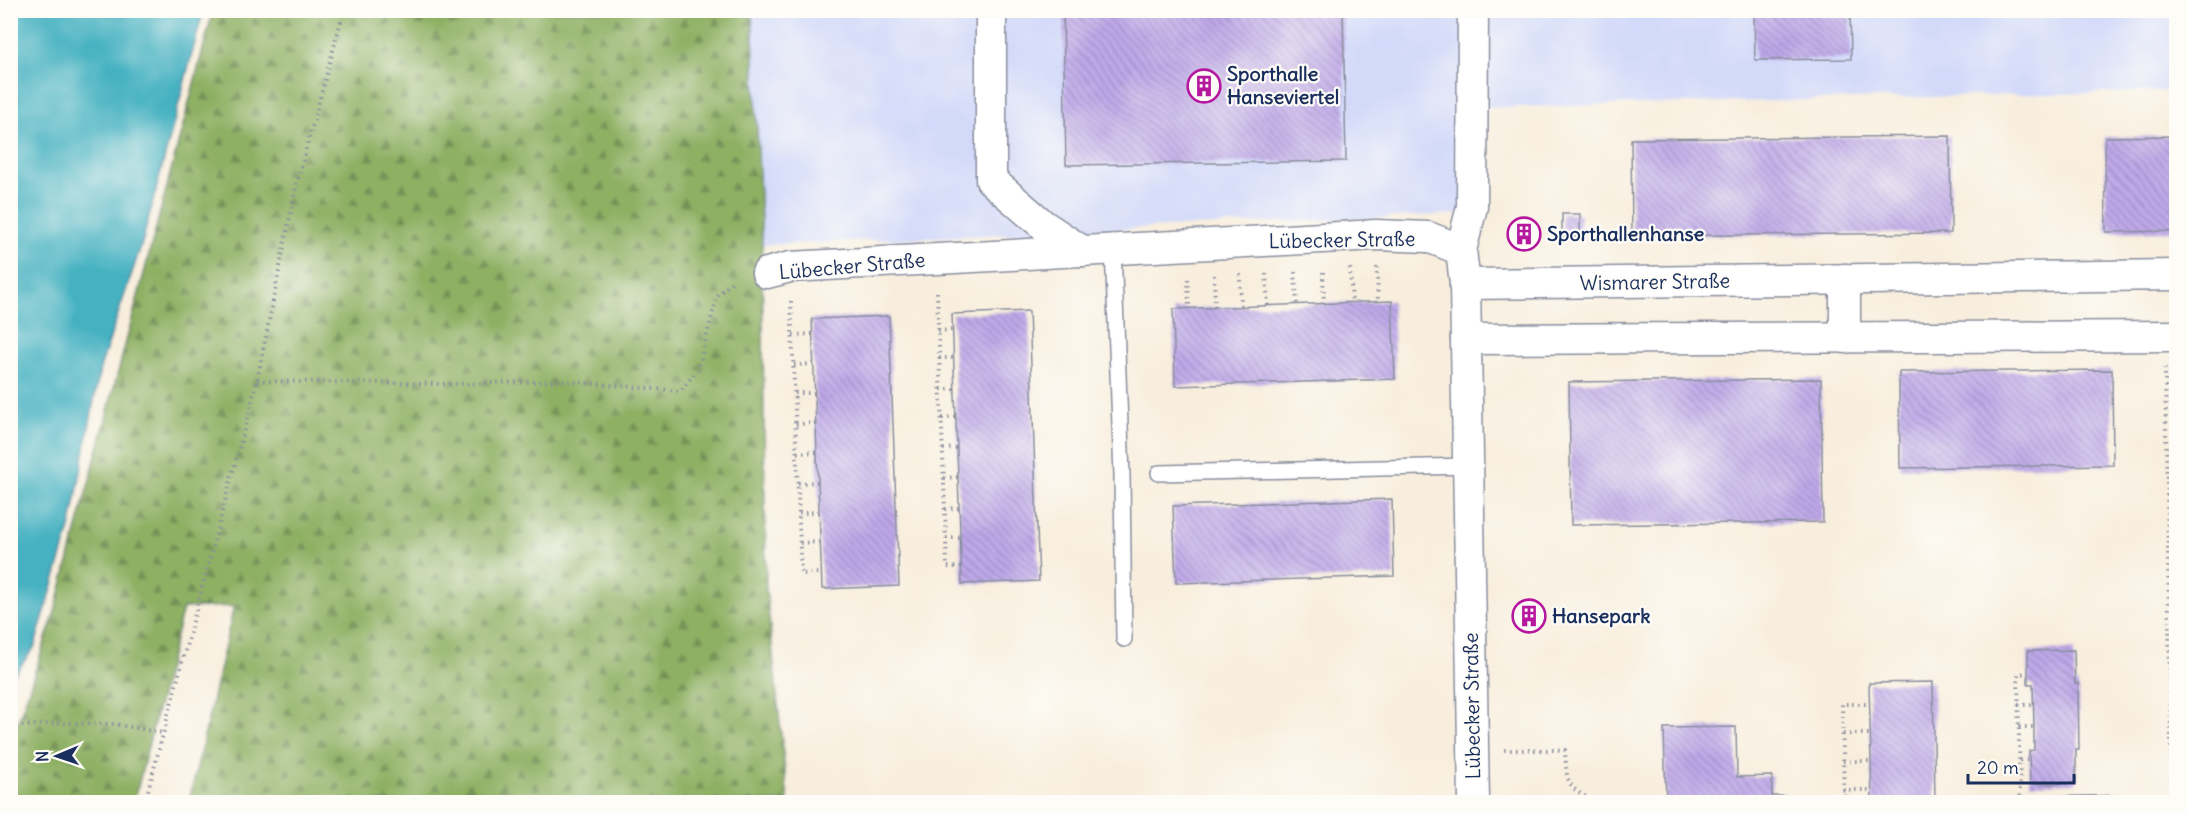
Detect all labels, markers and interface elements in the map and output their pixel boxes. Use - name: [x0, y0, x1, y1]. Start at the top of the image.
- place label: Sporthalle Hanseviertel: [1227, 61, 1339, 109]
- building icon: Sporthalle Hanseviertel: [1186, 68, 1222, 104]
- building icon: Sporthallenhanse: [1506, 216, 1542, 252]
- place label: Sporthallenhanse: [1547, 221, 1705, 246]
- street label: Lübecker Straße: [1268, 226, 1416, 253]
- street label: Lübecker Straße: [778, 247, 926, 284]
- street label: Wismarer Straße: [1580, 268, 1730, 295]
- building icon: Hansepark: [1511, 598, 1547, 634]
- place label: Hansepark: [1552, 603, 1650, 628]
- street label: Lübecker Straße: [1458, 632, 1485, 780]
- north arrow: [27, 726, 87, 786]
- scale bar: [1968, 747, 2074, 785]
- text: N: [32, 751, 52, 762]
- text: 20 m: [1977, 756, 2019, 779]

